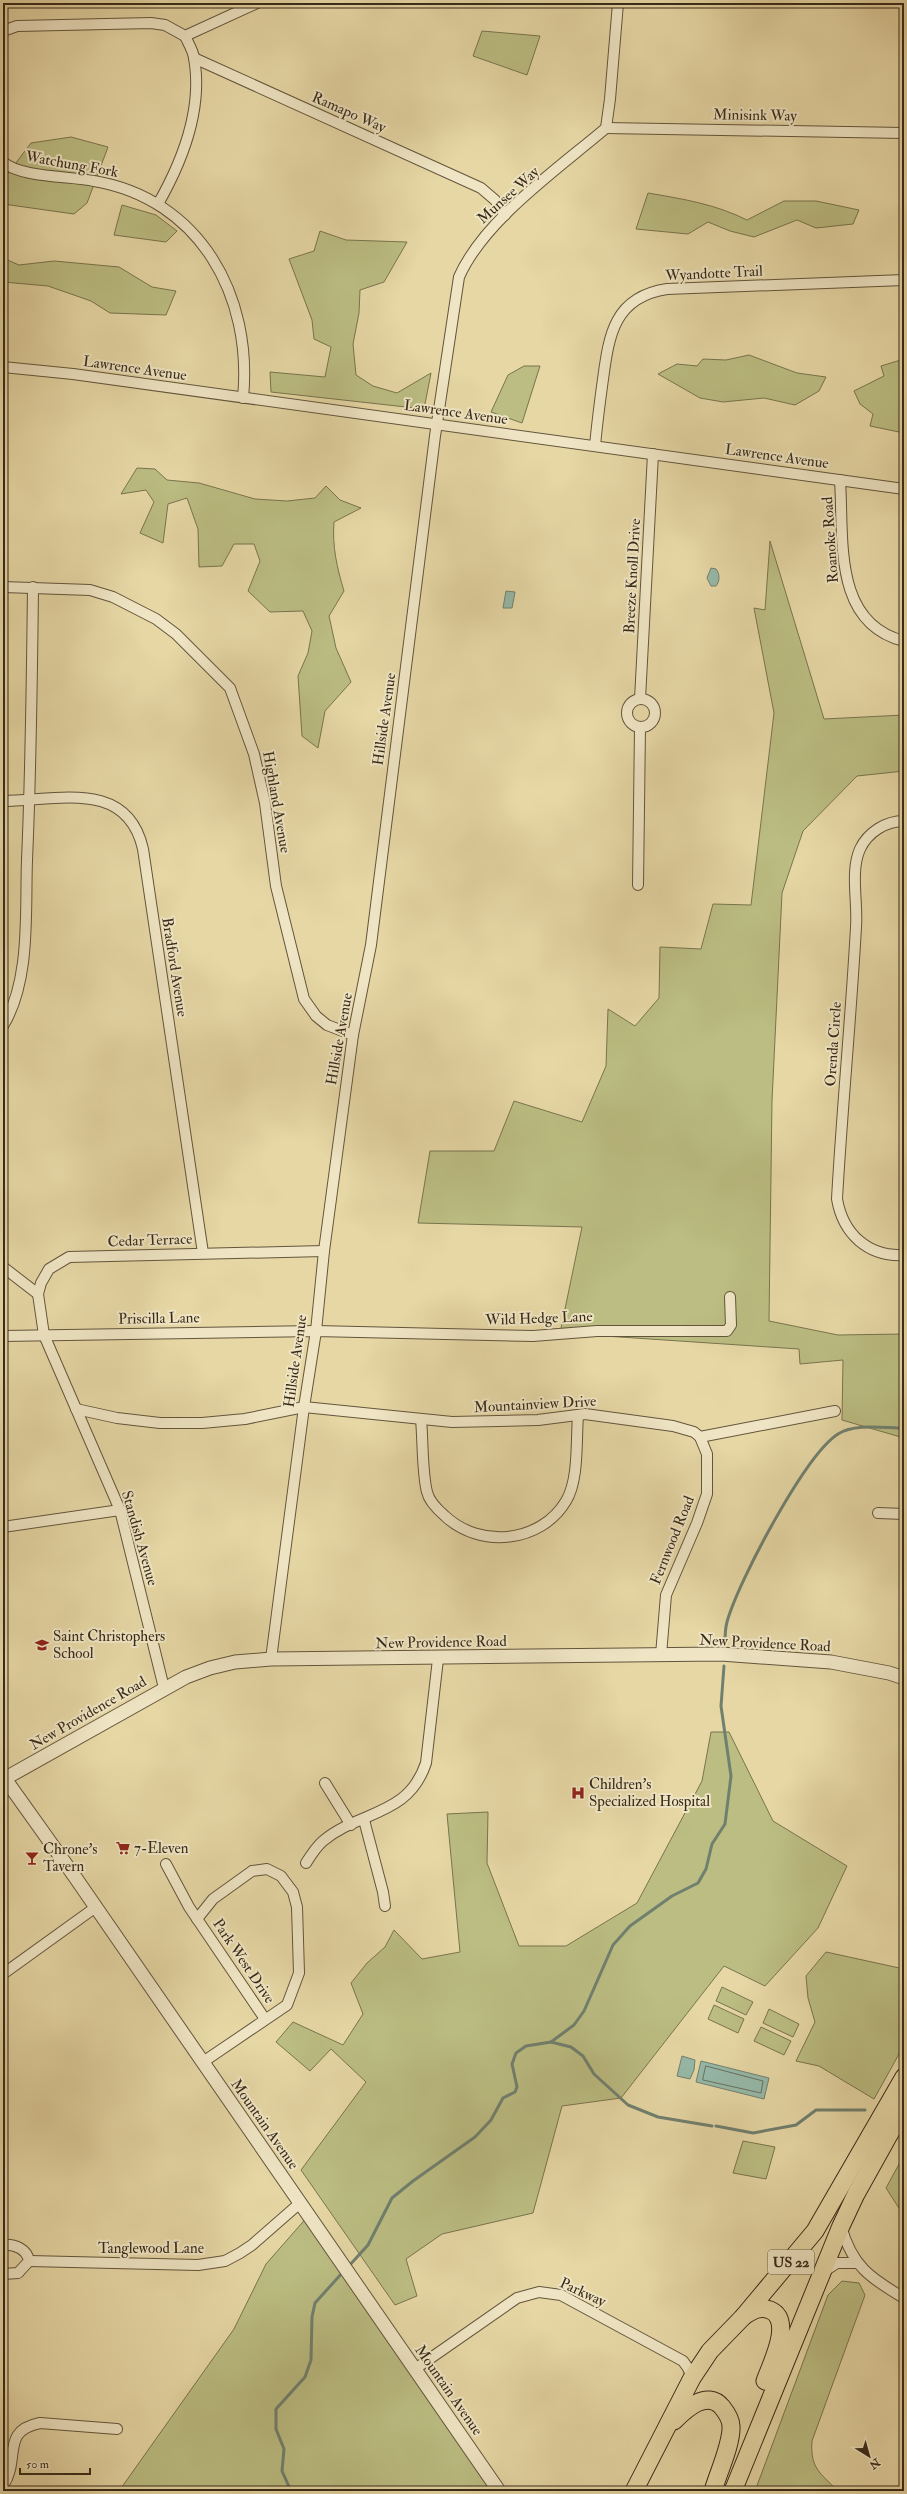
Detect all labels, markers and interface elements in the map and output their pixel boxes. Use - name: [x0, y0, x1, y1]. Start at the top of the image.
- street label: Ramapo Way: [308, 88, 389, 138]
- street label: Minisink Way: [713, 105, 798, 126]
- street label: Watchung Fork: [23, 147, 120, 182]
- street label: Munsee Way: [473, 162, 544, 228]
- street label: Wyandotte Trail: [664, 261, 764, 286]
- street label: Lawrence Avenue: [82, 352, 188, 385]
- street label: Lawrence Avenue: [403, 396, 509, 429]
- street label: Lawrence Avenue: [724, 440, 830, 473]
- street label: Roanoke Road: [818, 496, 843, 584]
- street label: Breeze Knoll Drive: [620, 518, 645, 634]
- street label: Hillside Avenue: [369, 672, 400, 767]
- street label: Highland Avenue: [258, 750, 295, 855]
- street label: Bradford Avenue: [157, 916, 192, 1018]
- street label: Hillside Avenue: [322, 992, 357, 1087]
- street label: Orenda Circle: [821, 1001, 846, 1087]
- street label: Cedar Terrace: [107, 1230, 193, 1251]
- street label: Wild Hedge Lane: [484, 1307, 593, 1330]
- street label: Priscilla Lane: [118, 1308, 200, 1329]
- street label: Hillside Avenue: [280, 1314, 311, 1409]
- street label: Mountainview Drive: [473, 1392, 597, 1417]
- street label: Standish Avenue: [117, 1488, 162, 1588]
- street label: Fernwood Road: [646, 1493, 699, 1587]
- place label: Saint Christophers School: [53, 1627, 165, 1663]
- street label: New Providence Road: [699, 1631, 832, 1656]
- street label: New Providence Road: [375, 1632, 508, 1653]
- school or university icon: Saint Christophers School: [34, 1637, 50, 1653]
- street label: New Providence Road: [27, 1672, 151, 1755]
- place label: Children's Specialized Hospital: [589, 1775, 710, 1812]
- hospital icon: Children's Specialized Hospital: [570, 1785, 586, 1801]
- place label: 7-Eleven: [134, 1839, 189, 1858]
- place label: Chrone's Tavern: [43, 1840, 97, 1876]
- supermarket icon: 7-Eleven: [115, 1840, 131, 1856]
- bar icon: Chrone's Tavern: [24, 1850, 40, 1866]
- street label: Park West Drive: [208, 1915, 279, 2007]
- street label: Mountain Avenue: [226, 2075, 303, 2173]
- street label: Tanglewood Lane: [98, 2239, 204, 2258]
- road number: US 22: [768, 2250, 814, 2274]
- street label: Parkway: [557, 2273, 609, 2312]
- street label: Mountain Avenue: [410, 2341, 487, 2439]
- north arrow: [849, 2436, 889, 2476]
- scale bar: [20, 2450, 90, 2476]
- text: N: [866, 2455, 883, 2472]
- text: 50 m: [26, 2457, 50, 2472]

